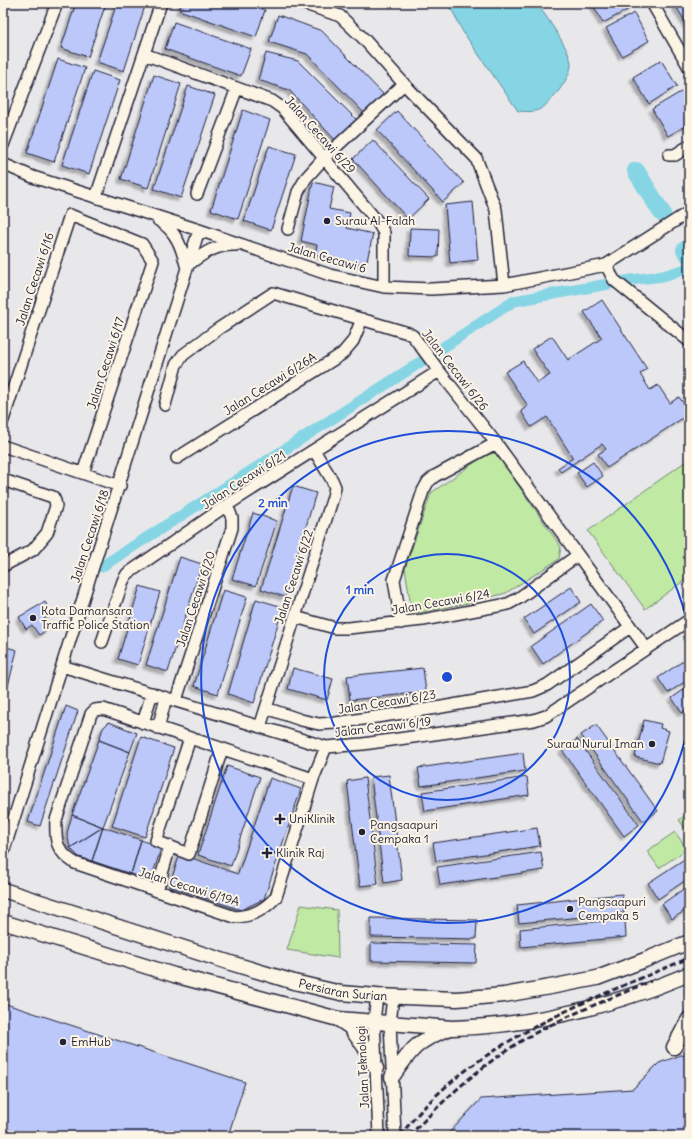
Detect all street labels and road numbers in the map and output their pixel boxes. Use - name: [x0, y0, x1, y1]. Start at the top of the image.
- street label: Jalan Cecawi 6/29: [282, 93, 359, 177]
- street label: Jalan Cecawi 6/16: [12, 230, 57, 327]
- street label: Jalan Cecawi 6: [286, 239, 368, 276]
- street label: Jalan Cecawi 6/17: [84, 315, 128, 411]
- street label: Jalan Cecawi 6/26: [419, 326, 492, 413]
- street label: Jalan Cecawi 6/26A: [221, 349, 319, 418]
- street label: Jalan Cecawi 6/21: [199, 447, 288, 512]
- street label: Jalan Cecawi 6/18: [67, 487, 112, 584]
- street label: Jalan Cecawi 6/22: [271, 527, 316, 626]
- street label: Jalan Cecawi 6/20: [173, 549, 218, 649]
- street label: Jalan Cecawi 6/24: [391, 586, 491, 617]
- street label: Jalan Cecawi 6/23: [337, 686, 437, 717]
- street label: Jalan Cecawi 6/19: [334, 713, 432, 740]
- street label: Jalan Cecawi 6/19A: [137, 864, 242, 909]
- street label: Persiaran Surian: [297, 975, 388, 1003]
- street label: Jalan Teknologi: [353, 1025, 372, 1109]

